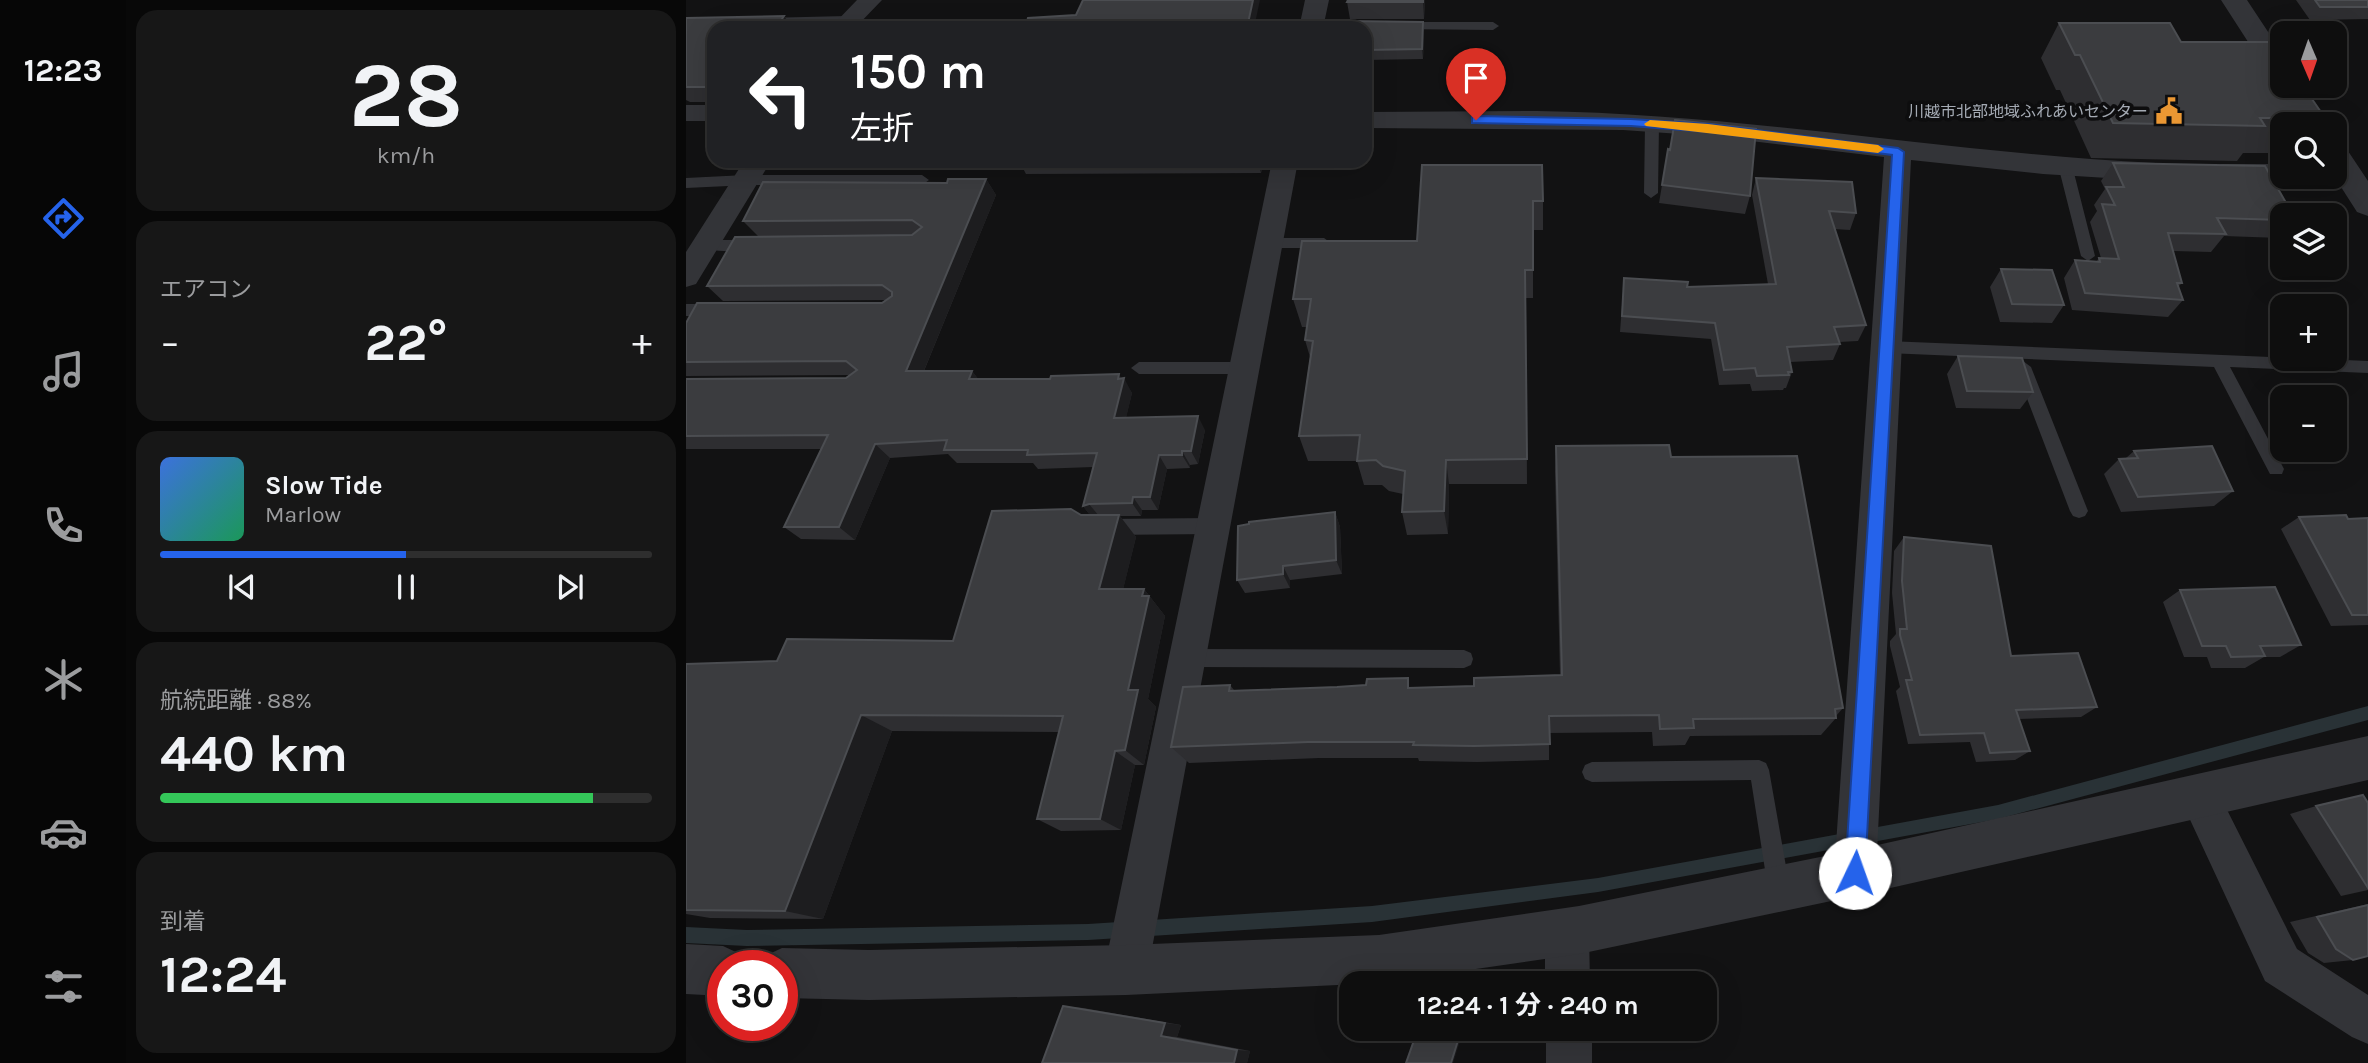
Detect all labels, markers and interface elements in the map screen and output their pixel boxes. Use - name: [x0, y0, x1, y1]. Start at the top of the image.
- north arrow: [2270, 21, 2347, 98]
- map controls: [2270, 21, 2347, 462]
- text: 28: [349, 43, 463, 149]
- text: 150 m: [850, 43, 986, 100]
- pin: [1446, 48, 1506, 120]
- icon: left: [735, 49, 826, 140]
- text: 12:23: [24, 52, 102, 89]
- icon: arrive: [1457, 59, 1495, 97]
- public building icon: 川越市北部地域ふれあいセンター: [2154, 96, 2184, 126]
- place label: 川越市北部地域ふれあいセンター: [1908, 102, 2148, 121]
- text: 左折: [850, 110, 914, 147]
- button: search: [2270, 112, 2347, 189]
- text: km/h: [377, 142, 435, 169]
- icon: directions: [39, 194, 88, 243]
- button: layers: [2270, 203, 2347, 280]
- text: エアコン: [160, 276, 252, 303]
- button: +: [2270, 294, 2347, 371]
- text: 22°: [364, 312, 448, 373]
- text: −: [160, 320, 180, 365]
- text: +: [632, 320, 652, 365]
- icon: music: [39, 347, 88, 396]
- button: −: [2270, 385, 2347, 462]
- text: Slow Tide: [265, 470, 383, 501]
- icon: phone: [39, 501, 88, 550]
- text: Marlow: [265, 501, 341, 528]
- icon: previous: [223, 568, 261, 606]
- icon: pause: [387, 568, 425, 606]
- icon: next: [551, 568, 589, 606]
- icon: climate: [39, 655, 88, 704]
- text: 航続距離 · 88%: [160, 687, 312, 714]
- text: 440 km: [160, 723, 348, 784]
- icon: car: [39, 808, 88, 857]
- position arrow: [1818, 836, 1892, 910]
- text: 到着: [160, 908, 206, 935]
- text: 12:24: [160, 944, 286, 1005]
- speed limit sign: 30: [707, 950, 798, 1041]
- icon: filters: [39, 962, 88, 1011]
- text: 12:24 · 1 分 · 240 m: [1417, 990, 1639, 1021]

